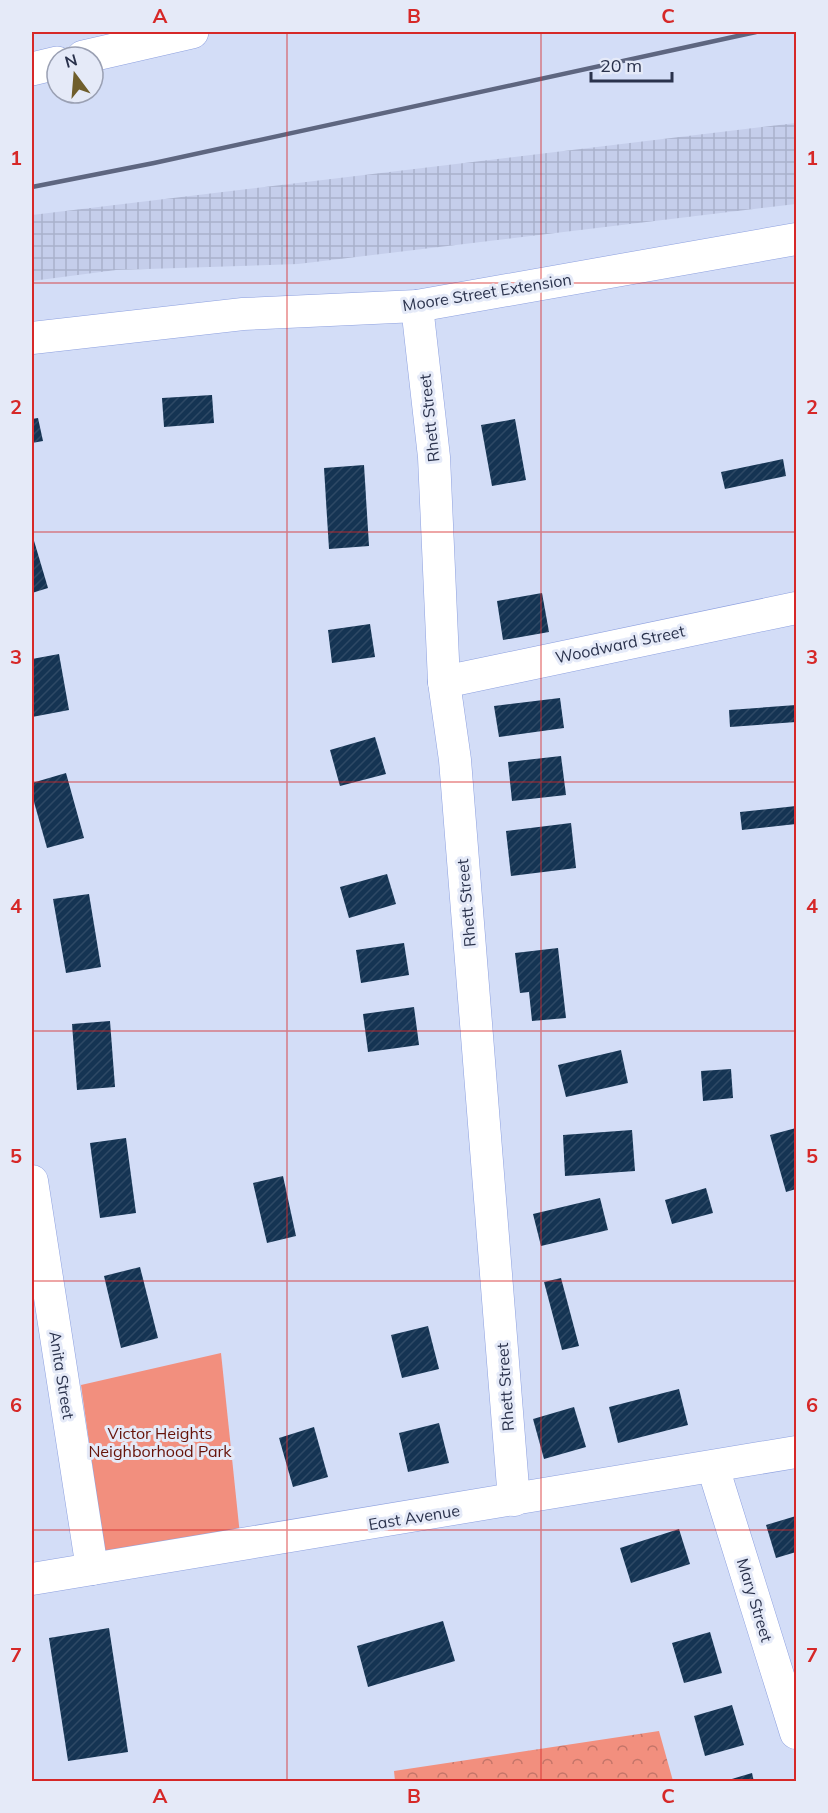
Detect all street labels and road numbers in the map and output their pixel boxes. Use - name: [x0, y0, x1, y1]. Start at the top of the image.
- street label: Moore Street Extension: [401, 269, 573, 315]
- street label: Rhett Street: [414, 373, 444, 463]
- street label: Woodward Street: [553, 620, 687, 667]
- street label: Rhett Street: [452, 858, 480, 948]
- street label: Anita Street: [45, 1330, 79, 1421]
- street label: Rhett Street: [492, 1342, 518, 1432]
- street label: East Avenue: [367, 1500, 461, 1534]
- street label: Mary Street: [733, 1556, 777, 1645]

